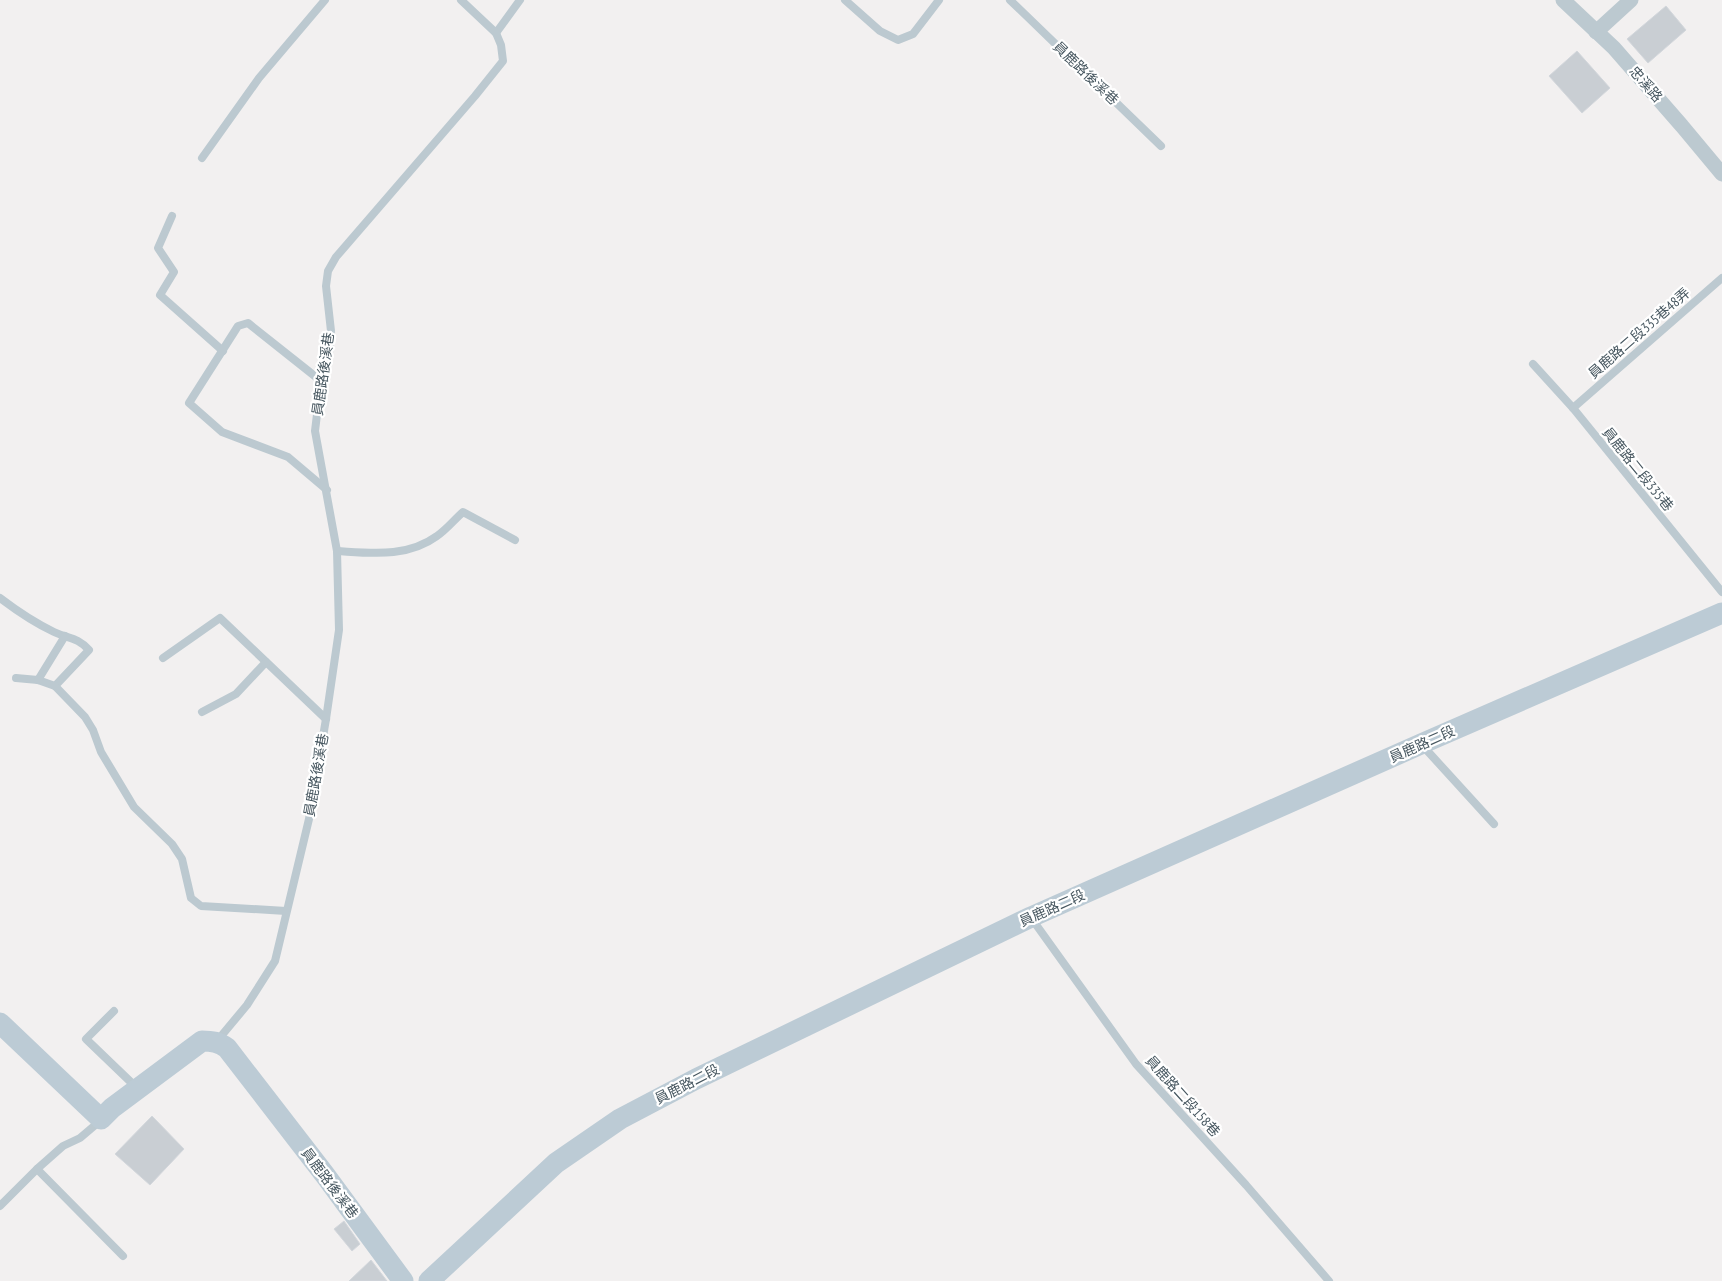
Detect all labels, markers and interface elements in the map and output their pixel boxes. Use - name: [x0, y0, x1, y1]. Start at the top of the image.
- street label: 員鹿路後溪巷: [1050, 37, 1122, 109]
- street label: 忠溪路: [1625, 62, 1667, 106]
- street label: 員鹿路二段335巷48弄: [1584, 284, 1694, 382]
- street label: 員鹿路後溪巷: [308, 331, 338, 417]
- street label: 員鹿路二段335巷: [1599, 423, 1677, 515]
- street label: 員鹿路二段: [1386, 722, 1458, 766]
- street label: 員鹿路後溪巷: [300, 732, 332, 818]
- street label: 員鹿路二段: [1016, 886, 1088, 930]
- street label: 員鹿路二段158巷: [1142, 1052, 1224, 1140]
- street label: 員鹿路二段: [652, 1060, 722, 1108]
- street label: 員鹿路後溪巷: [298, 1144, 362, 1222]

